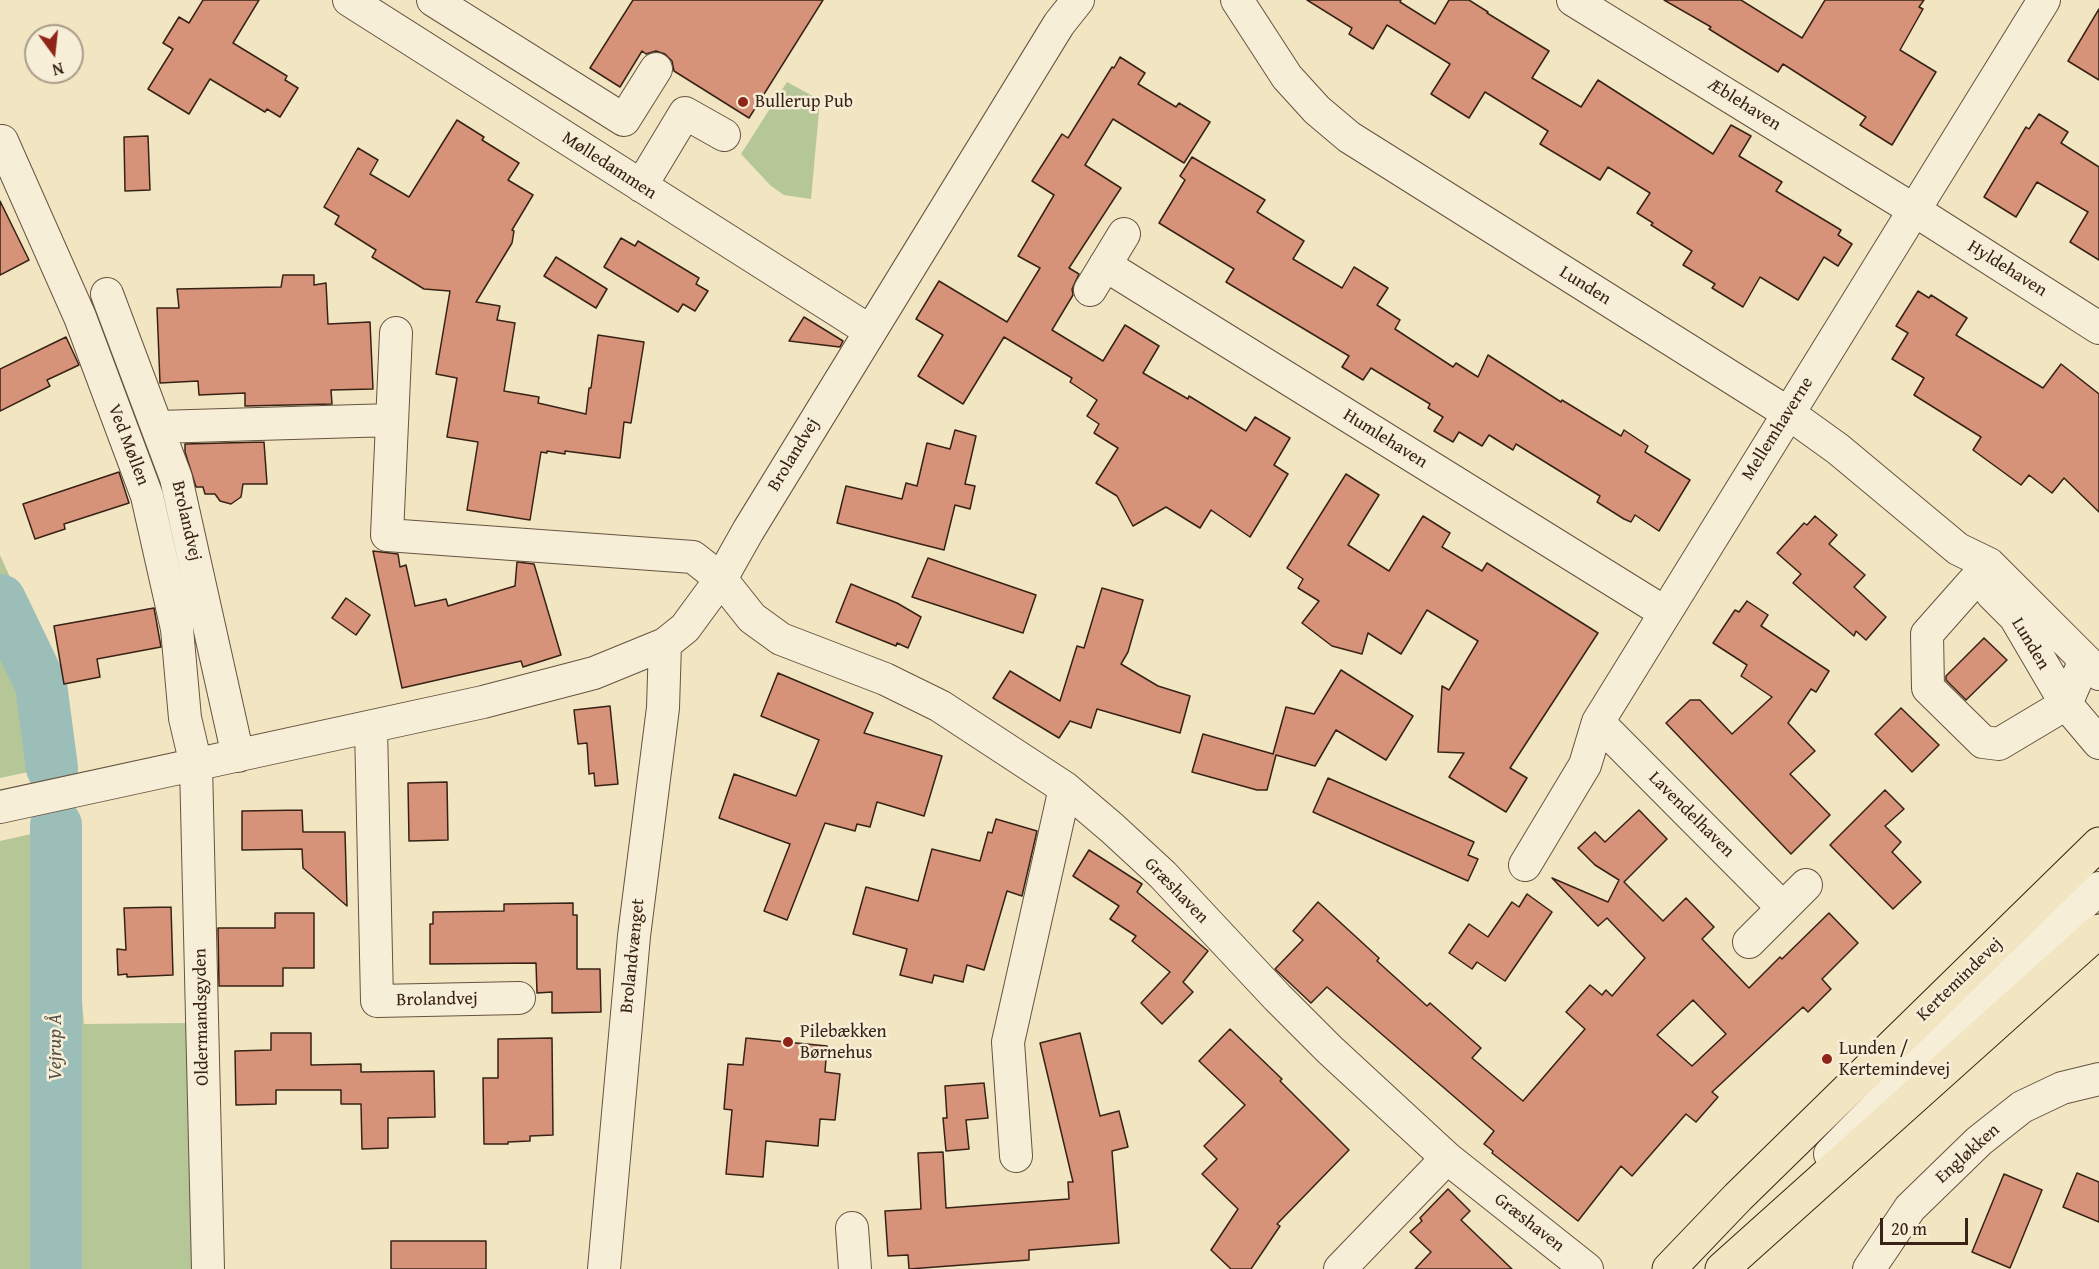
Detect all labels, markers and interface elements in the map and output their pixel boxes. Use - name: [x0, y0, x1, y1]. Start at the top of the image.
- north arrow: [24, 24, 84, 84]
- text: N: [50, 56, 66, 82]
- street label: Æblehaven: [1703, 74, 1785, 136]
- place label: Bullerup Pub: [755, 91, 853, 113]
- marker: Bullerup Pub: [736, 95, 750, 109]
- street label: Mølledammen: [558, 127, 660, 205]
- street label: Hyldehaven: [1963, 236, 2051, 302]
- street label: Lunden: [1555, 262, 1615, 310]
- street label: Mellemhaverne: [1738, 373, 1818, 485]
- street label: Ved Møllen: [103, 401, 153, 489]
- street label: Humlehaven: [1339, 405, 1431, 473]
- street label: Brolandvej: [764, 414, 824, 496]
- street label: Brolandvej: [166, 479, 206, 563]
- street label: Lunden: [2006, 614, 2054, 674]
- street label: Lavendelhaven: [1644, 768, 1738, 862]
- street label: Græshaven: [1139, 854, 1213, 928]
- street label: Brolandvænget: [616, 898, 650, 1014]
- street label: Kertemindevej: [1913, 934, 2007, 1026]
- street label: Oldermandsgyden: [190, 948, 214, 1086]
- street label: Brolandvej: [396, 988, 478, 1012]
- water label: Vejrup Å: [44, 1014, 68, 1080]
- place label: Pilebækken Børnehus: [800, 1021, 887, 1064]
- marker: Pilebækken Børnehus: [781, 1035, 795, 1049]
- place label: Lunden / Kertemindevej: [1839, 1038, 1950, 1080]
- marker: Lunden / Kertemindevej: [1820, 1052, 1834, 1066]
- street label: Engløkken: [1931, 1120, 2005, 1188]
- street label: Græshaven: [1490, 1189, 1568, 1257]
- scale bar: [1883, 1206, 1972, 1244]
- text: 20 m: [1891, 1215, 1927, 1242]

